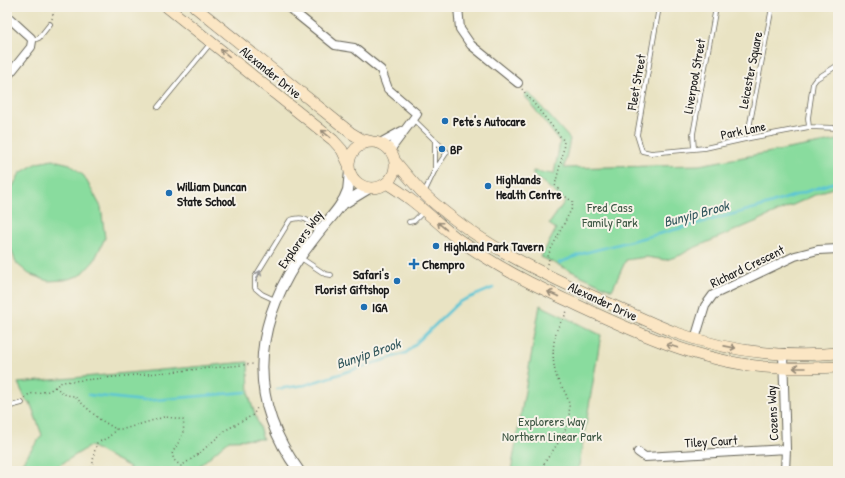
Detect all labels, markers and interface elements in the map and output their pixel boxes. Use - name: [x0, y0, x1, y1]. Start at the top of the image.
- street label: Leicester Square: [734, 30, 766, 110]
- street label: Liverpool Street: [679, 37, 710, 115]
- street label: Alexander Drive: [236, 42, 306, 102]
- one-way arrow: [219, 49, 230, 57]
- street label: Fleet Street: [622, 52, 650, 112]
- place label: Pete's Autocare: [453, 112, 527, 130]
- marker: Pete's Autocare: [440, 116, 450, 126]
- street label: Park Lane: [719, 116, 767, 144]
- one-way arrow: [321, 130, 332, 139]
- place label: BP: [450, 140, 463, 158]
- marker: BP: [437, 144, 447, 154]
- place label: Highlands Health Centre: [496, 170, 562, 203]
- place label: William Duncan State School: [177, 177, 247, 210]
- marker: Highlands Health Centre: [483, 181, 493, 191]
- marker: William Duncan State School: [164, 188, 174, 198]
- water label: Bunyip Brook: [661, 195, 732, 232]
- park label: Fred Cass Family Park: [581, 198, 638, 231]
- street label: Explorers Way: [273, 206, 327, 272]
- one-way arrow: [437, 221, 448, 230]
- place label: Highland Park Tavern: [444, 237, 544, 256]
- street label: Richard Crescent: [707, 240, 788, 292]
- marker: Highland Park Tavern: [431, 241, 441, 251]
- place label: Chempro: [422, 255, 465, 274]
- marker: Chempro: [409, 259, 419, 269]
- place label: Safari's Florist Giftshop: [314, 265, 389, 299]
- one-way arrow: [254, 270, 262, 282]
- marker: Safari's Florist Giftshop: [392, 276, 402, 286]
- street label: Alexander Drive: [565, 277, 641, 325]
- one-way arrow: [547, 289, 559, 297]
- place label: IGA: [372, 298, 388, 316]
- marker: IGA: [359, 302, 369, 312]
- water label: Bunyip Brook: [333, 333, 404, 374]
- one-way arrow: [665, 342, 678, 349]
- one-way arrow: [723, 344, 736, 352]
- one-way arrow: [793, 364, 806, 372]
- street label: Cozens Way: [762, 384, 782, 441]
- park label: Explorers Way Northern Linear Park: [502, 412, 602, 445]
- street label: Tiley Court: [684, 431, 739, 451]

